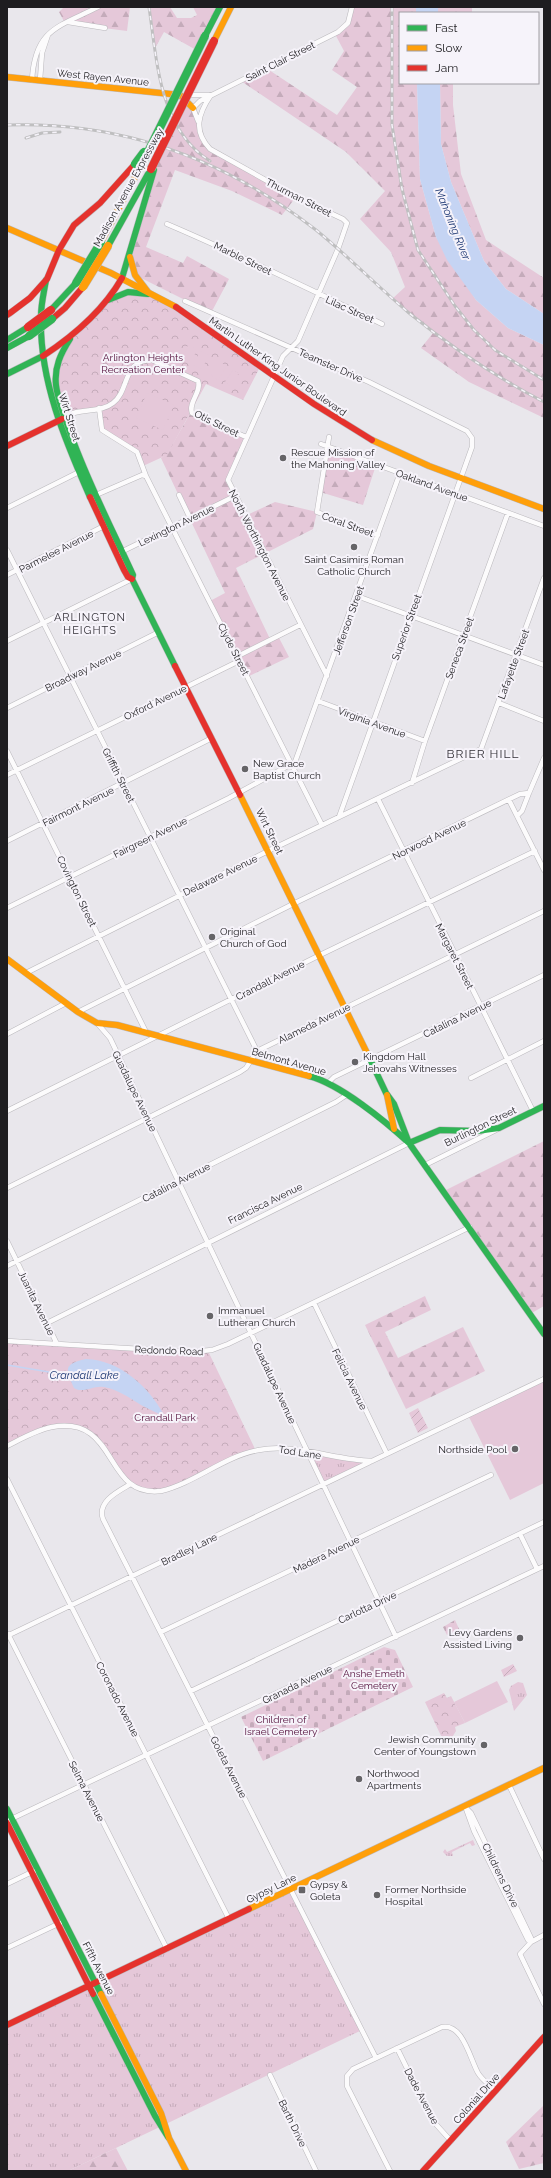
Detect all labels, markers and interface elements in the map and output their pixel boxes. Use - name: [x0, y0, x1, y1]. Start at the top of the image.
- legend: [399, 12, 539, 84]
- text: Fast: [435, 21, 458, 35]
- street label: Saint Clair Street: [244, 39, 317, 84]
- text: Slow: [435, 41, 462, 55]
- text: Jam: [435, 61, 458, 75]
- street label: West Rayen Avenue: [56, 67, 150, 88]
- street label: Madison Avenue Expressway: [91, 126, 166, 248]
- street label: Thurman Street: [264, 176, 334, 219]
- water label: Mahoning River: [432, 186, 473, 263]
- street label: Marble Street: [212, 240, 274, 277]
- street label: Lilac Street: [324, 294, 376, 325]
- street label: Martin Luther King Junior Boulevard: [207, 315, 348, 418]
- street label: Teamster Drive: [297, 346, 365, 385]
- park label: Arlington Heights Recreation Center: [101, 352, 185, 375]
- street label: Wirt Street: [57, 392, 83, 443]
- street label: Otis Street: [193, 408, 241, 439]
- place label: Rescue Mission of the Mahoning Valley: [291, 447, 386, 470]
- marker: Rescue Mission of the Mahoning Valley: [278, 453, 288, 463]
- street label: Oakland Avenue: [394, 467, 469, 504]
- street label: North Worthington Avenue: [227, 488, 293, 603]
- street label: Lexington Avenue: [137, 502, 216, 549]
- street label: Coral Street: [320, 510, 376, 539]
- street label: Parmelee Avenue: [17, 528, 95, 575]
- marker: Saint Casimirs Roman Catholic Church: [349, 542, 359, 552]
- place label: Saint Casimirs Roman Catholic Church: [304, 554, 404, 577]
- street label: Jefferson Street: [331, 584, 366, 656]
- street label: Superior Street: [389, 592, 424, 662]
- district label: ARLINGTON HEIGHTS: [54, 611, 126, 637]
- street label: Seneca Street: [443, 615, 476, 681]
- street label: Clyde Street: [216, 621, 252, 678]
- street label: Lafayette Street: [496, 627, 531, 701]
- street label: Broadway Avenue: [43, 647, 123, 694]
- street label: Oxford Avenue: [122, 682, 189, 722]
- street label: Virginia Avenue: [336, 705, 407, 740]
- street label: Griffith Street: [100, 746, 137, 805]
- district label: BRIER HILL: [447, 747, 519, 761]
- place label: New Grace Baptist Church: [253, 758, 321, 781]
- marker: New Grace Baptist Church: [240, 764, 250, 774]
- street label: Fairmont Avenue: [41, 784, 116, 828]
- street label: Wirt Street: [254, 806, 286, 857]
- street label: Fairgreen Avenue: [112, 815, 189, 860]
- street label: Norwood Avenue: [391, 817, 468, 862]
- street label: Delaware Avenue: [181, 853, 259, 898]
- street label: Covington Street: [55, 854, 99, 929]
- street label: Margaret Street: [433, 922, 476, 991]
- place label: Original Church of God: [220, 926, 287, 949]
- marker: Original Church of God: [207, 932, 217, 942]
- street label: Crandall Avenue: [234, 958, 307, 1003]
- street label: Catalina Avenue: [421, 997, 493, 1040]
- street label: Alameda Avenue: [276, 1001, 352, 1046]
- street label: Belmont Avenue: [250, 1046, 327, 1077]
- street label: Guadalupe Avenue: [110, 1049, 159, 1133]
- place label: Kingdom Hall Jehovahs Witnesses: [363, 1051, 457, 1074]
- marker: Kingdom Hall Jehovahs Witnesses: [350, 1057, 360, 1067]
- street label: Burlington Street: [443, 1104, 518, 1149]
- street label: Catalina Avenue: [140, 1161, 212, 1204]
- street label: Francisca Avenue: [226, 1181, 304, 1226]
- street label: Juanita Avenue: [16, 1269, 57, 1337]
- place label: Immanuel Lutheran Church: [218, 1305, 296, 1328]
- marker: Immanuel Lutheran Church: [205, 1311, 215, 1321]
- street label: Guadalupe Avenue: [251, 1341, 298, 1426]
- street label: Redondo Road: [134, 1344, 204, 1357]
- street label: Felicia Avenue: [330, 1347, 369, 1412]
- water label: Crandall Lake: [49, 1369, 119, 1382]
- park label: Crandall Park: [134, 1412, 196, 1423]
- street label: Tod Lane: [278, 1444, 322, 1461]
- place label: Northside Pool: [438, 1444, 507, 1455]
- marker: Northside Pool: [510, 1444, 520, 1454]
- street label: Bradley Lane: [159, 1531, 219, 1568]
- street label: Madera Avenue: [291, 1534, 361, 1575]
- street label: Carlotta Drive: [336, 1589, 398, 1626]
- place label: Levy Gardens Assisted Living: [443, 1627, 512, 1650]
- marker: Levy Gardens Assisted Living: [515, 1633, 525, 1643]
- street label: Coronado Avenue: [94, 1660, 141, 1739]
- street label: Granada Avenue: [260, 1663, 334, 1706]
- park label: Anshe Emeth Cemetery: [343, 1668, 405, 1691]
- park label: Children of Israel Cemetery: [245, 1714, 318, 1737]
- place label: Jewish Community Center of Youngstown: [374, 1734, 477, 1757]
- street label: Goleta Avenue: [208, 1735, 249, 1800]
- marker: Jewish Community Center of Youngstown: [479, 1740, 489, 1750]
- street label: Selma Avenue: [67, 1759, 107, 1824]
- place label: Northwood Apartments: [367, 1768, 421, 1791]
- marker: Northwood Apartments: [354, 1774, 364, 1784]
- street label: Childrens Drive: [480, 1841, 521, 1909]
- street label: Gypsy Lane: [245, 1872, 298, 1905]
- place label: Gypsy & Goleta: [310, 1879, 348, 1902]
- place label: Former Northside Hospital: [385, 1884, 466, 1907]
- marker: Gypsy & Goleta: [297, 1885, 307, 1895]
- marker: Former Northside Hospital: [372, 1890, 382, 1900]
- street label: Fifth Avenue: [81, 1940, 117, 1997]
- street label: Dade Avenue: [402, 2066, 441, 2126]
- street label: Colonial Drive: [451, 2071, 502, 2126]
- street label: Barth Drive: [276, 2098, 309, 2149]

